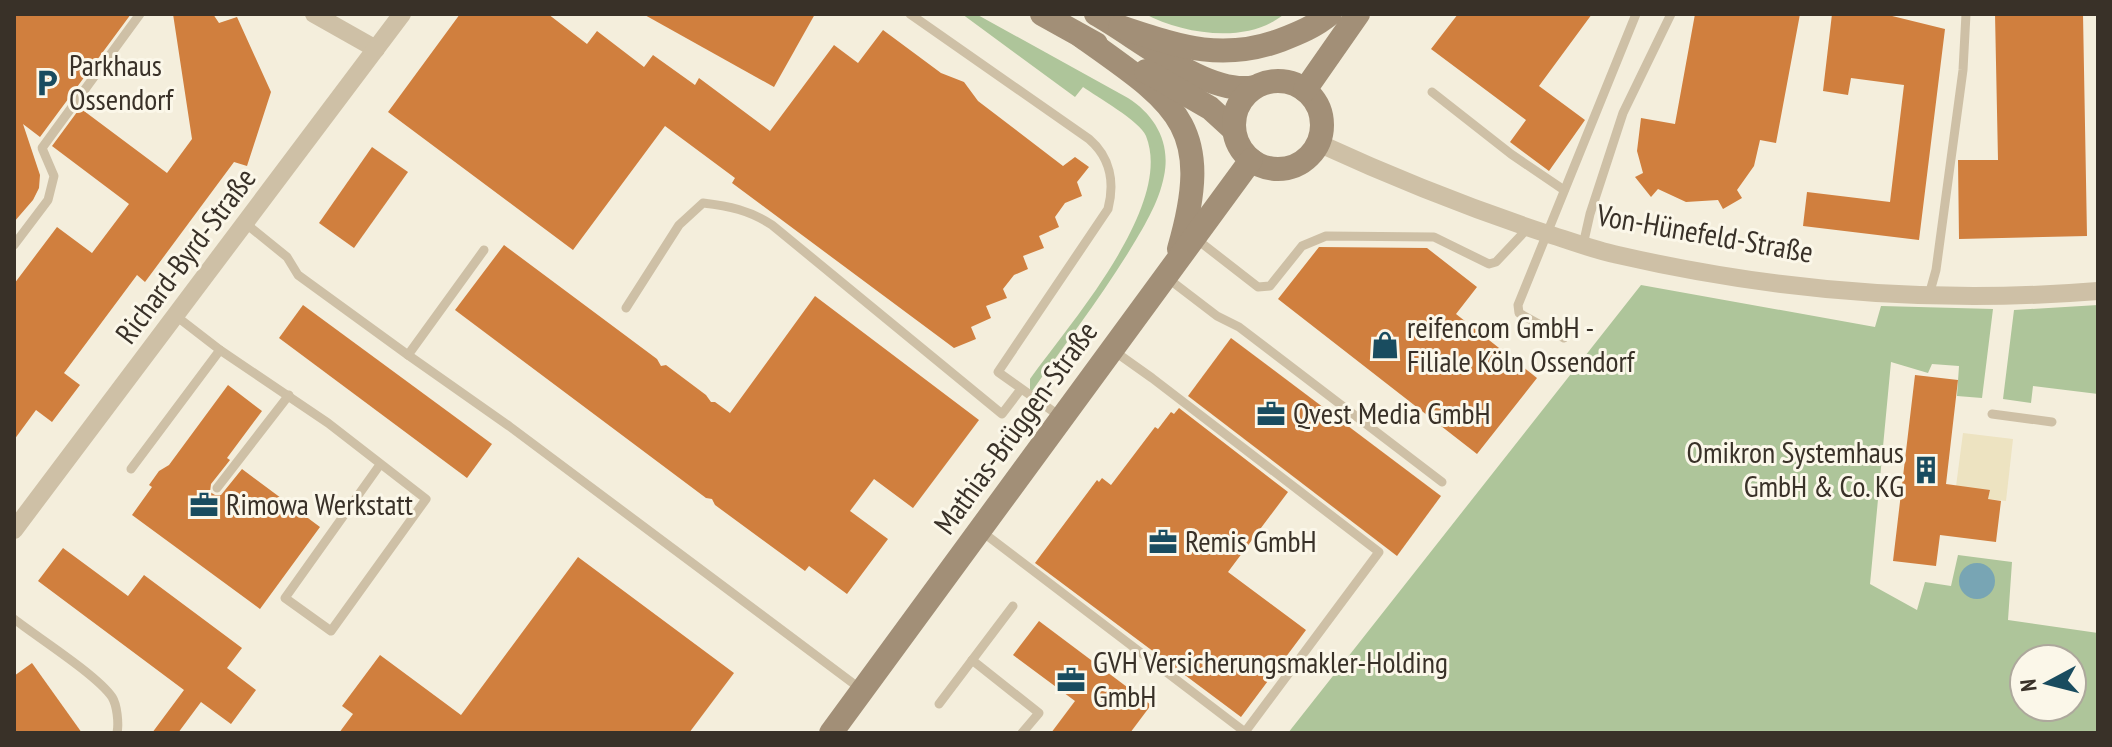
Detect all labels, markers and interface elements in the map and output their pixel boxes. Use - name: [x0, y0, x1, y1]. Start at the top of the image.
- place label: Parkhaus Ossendorf: [69, 45, 174, 118]
- parking icon: Parkhaus Ossendorf: [32, 68, 62, 98]
- street label: Richard-Byrd-Straße: [106, 159, 264, 351]
- street label: Von-Hünefeld-Straße: [1593, 194, 1816, 271]
- place label: reifencom GmbH - Filiale Köln Ossendorf: [1407, 307, 1636, 380]
- street label: Mathias-Brüggen-Straße: [924, 313, 1105, 541]
- shop icon: reifencom GmbH - Filiale Köln Ossendorf: [1370, 330, 1400, 360]
- place label: Qvest Media GmbH: [1293, 393, 1491, 432]
- office icon: Qvest Media GmbH: [1256, 399, 1286, 429]
- place label: Omikron Systemhaus GmbH & Co. KG: [1687, 432, 1904, 505]
- building icon: Omikron Systemhaus GmbH & Co. KG: [1911, 455, 1941, 485]
- place label: Rimowa Werkstatt: [226, 484, 414, 523]
- office icon: Rimowa Werkstatt: [189, 490, 219, 520]
- place label: Remis GmbH: [1185, 521, 1317, 560]
- office icon: Remis GmbH: [1148, 527, 1178, 557]
- place label: GVH Versicherungsmakler-Holding GmbH: [1093, 642, 1448, 715]
- north arrow: [2008, 643, 2088, 723]
- office icon: GVH Versicherungsmakler-Holding GmbH: [1056, 665, 1086, 695]
- text: N: [2014, 678, 2043, 693]

